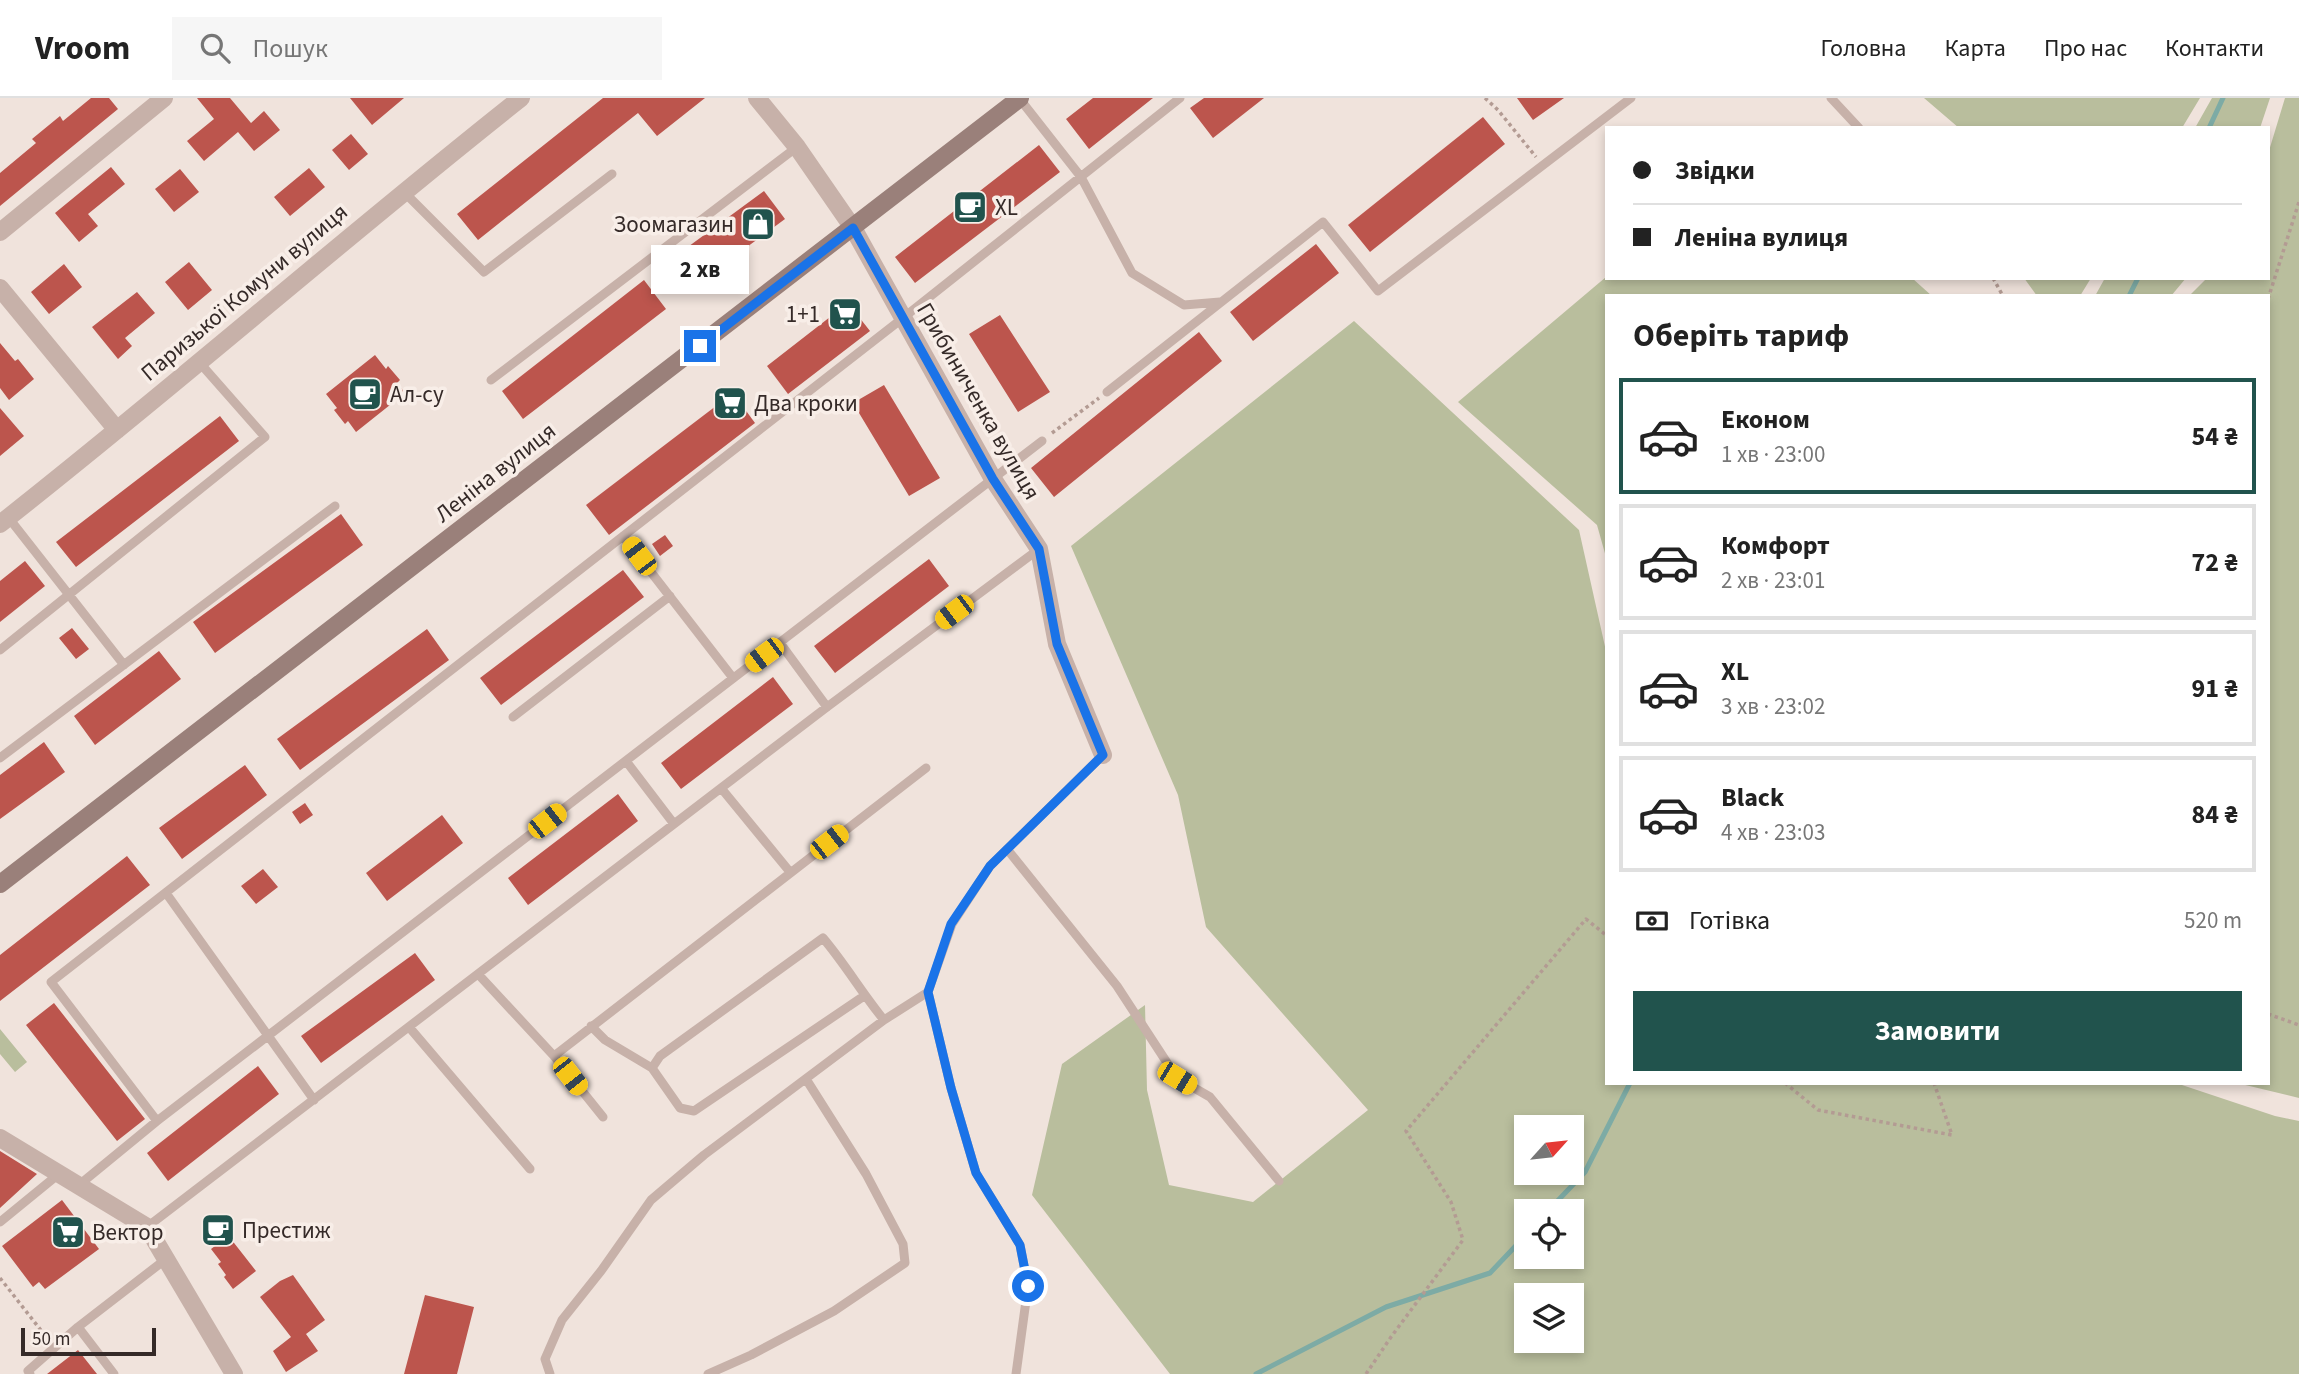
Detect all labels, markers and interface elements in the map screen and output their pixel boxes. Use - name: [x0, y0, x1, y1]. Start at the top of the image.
- search box: [172, 17, 662, 80]
- text: Vroom: [35, 25, 130, 72]
- icon: search: [196, 29, 234, 67]
- text: Пошук: [252, 30, 328, 67]
- text: Головна: [1820, 31, 1906, 66]
- text: Карта: [1944, 31, 2006, 66]
- text: Про нас: [2044, 31, 2127, 66]
- text: Контакти: [2165, 31, 2264, 66]
- text: Звідки: [1675, 152, 1755, 189]
- cafe icon: XL: [951, 188, 989, 226]
- place label: XL: [995, 191, 1018, 224]
- street label: Паризької Комуни вулиця: [134, 196, 355, 389]
- shop icon: Зоомагазин: [739, 205, 777, 243]
- place label: Зоомагазин: [614, 208, 734, 241]
- text: Леніна вулиця: [1675, 219, 1848, 256]
- callout: 2 хв: [651, 244, 749, 294]
- text: 2 хв: [680, 253, 720, 286]
- supermarket icon: 1+1: [826, 295, 864, 333]
- street label: Грибиниченка вулиця: [909, 297, 1049, 506]
- place label: 1+1: [786, 298, 820, 331]
- text: Оберіть тариф: [1633, 313, 1849, 359]
- route end: [684, 330, 716, 362]
- cafe icon: Ал-су: [346, 375, 384, 413]
- place label: Ал-су: [390, 378, 444, 411]
- supermarket icon: Два кроки: [711, 384, 749, 422]
- place label: Два кроки: [754, 387, 858, 420]
- text: Економ: [1721, 401, 1810, 438]
- icon: car: [1637, 405, 1700, 468]
- street label: Леніна вулиця: [428, 415, 563, 530]
- text: 54 ₴: [2192, 418, 2238, 455]
- text: 1 хв · 23:00: [1721, 438, 1825, 471]
- text: Комфорт: [1721, 527, 1830, 564]
- icon: car: [1637, 531, 1700, 594]
- car: [618, 533, 661, 579]
- text: 72 ₴: [2192, 544, 2238, 581]
- text: 2 хв · 23:01: [1721, 564, 1825, 597]
- car: [931, 591, 978, 633]
- car: [741, 634, 788, 676]
- text: XL: [1721, 653, 1749, 690]
- icon: car: [1637, 657, 1700, 720]
- text: 91 ₴: [2192, 670, 2238, 707]
- text: 3 хв · 23:02: [1721, 690, 1825, 723]
- text: Black: [1721, 779, 1784, 816]
- icon: car: [1637, 783, 1700, 846]
- text: 84 ₴: [2192, 796, 2238, 833]
- car: [524, 800, 571, 842]
- text: 4 хв · 23:03: [1721, 816, 1825, 849]
- car: [806, 821, 853, 863]
- icon: cash: [1633, 902, 1671, 940]
- text: Готівка: [1689, 902, 1770, 939]
- text: 520 m: [2184, 904, 2242, 937]
- button: Замовити: [1633, 991, 2242, 1071]
- car: [549, 1053, 592, 1099]
- car: [1154, 1058, 1201, 1098]
- north arrow: [1514, 1115, 1584, 1185]
- map controls: [1514, 1115, 1584, 1353]
- button: locate: [1514, 1199, 1584, 1269]
- cafe icon: Престиж: [199, 1211, 237, 1249]
- supermarket icon: Вектор: [49, 1213, 87, 1251]
- place label: Престиж: [242, 1214, 331, 1247]
- place label: Вектор: [92, 1216, 163, 1249]
- route start: [1012, 1270, 1044, 1302]
- button: layers: [1514, 1283, 1584, 1353]
- scale bar: [21, 1325, 156, 1357]
- text: 50 m: [32, 1326, 70, 1353]

